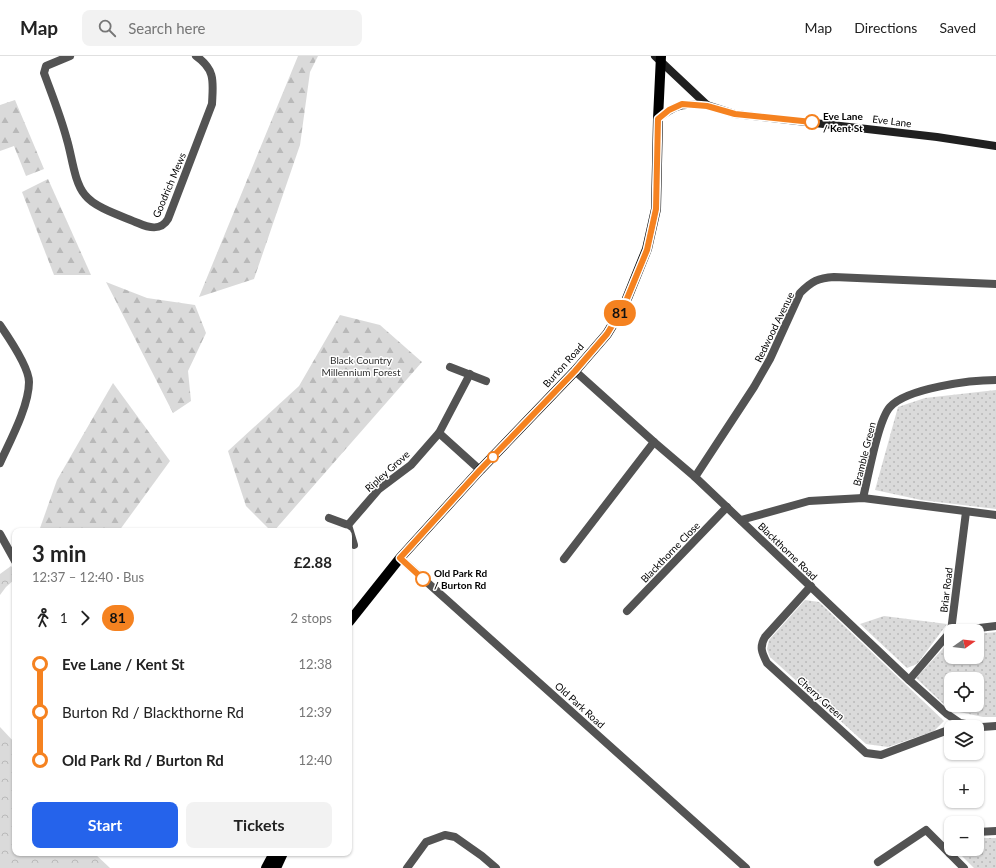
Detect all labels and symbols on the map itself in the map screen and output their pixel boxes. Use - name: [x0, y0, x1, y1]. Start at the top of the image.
- place label: Eve Lane / Kent St: [823, 110, 863, 134]
- street label: Eve Lane: [872, 113, 912, 129]
- marker: Eve Lane / Kent St: [804, 114, 820, 130]
- street label: Goodrich Mews: [150, 151, 188, 219]
- street label: Redwood Avenue: [752, 290, 796, 364]
- line badge: 81: [602, 300, 638, 326]
- street label: Burton Road: [540, 340, 586, 390]
- park label: Black Country Millennium Forest: [321, 354, 401, 378]
- street label: Bramble Green: [850, 421, 878, 487]
- street label: Ripley Grove: [362, 448, 412, 494]
- unlabelled marker: [487, 451, 499, 463]
- street label: Blackthorne Close: [638, 519, 702, 585]
- street label: Blackthorne Road: [756, 520, 820, 582]
- place label: Old Park Rd / Burton Rd: [434, 567, 487, 591]
- street label: Briar Road: [937, 567, 955, 613]
- marker: Old Park Rd / Burton Rd: [415, 571, 431, 587]
- north arrow: [944, 624, 984, 664]
- street label: Cherry Green: [795, 674, 847, 722]
- street label: Old Park Road: [553, 680, 607, 730]

